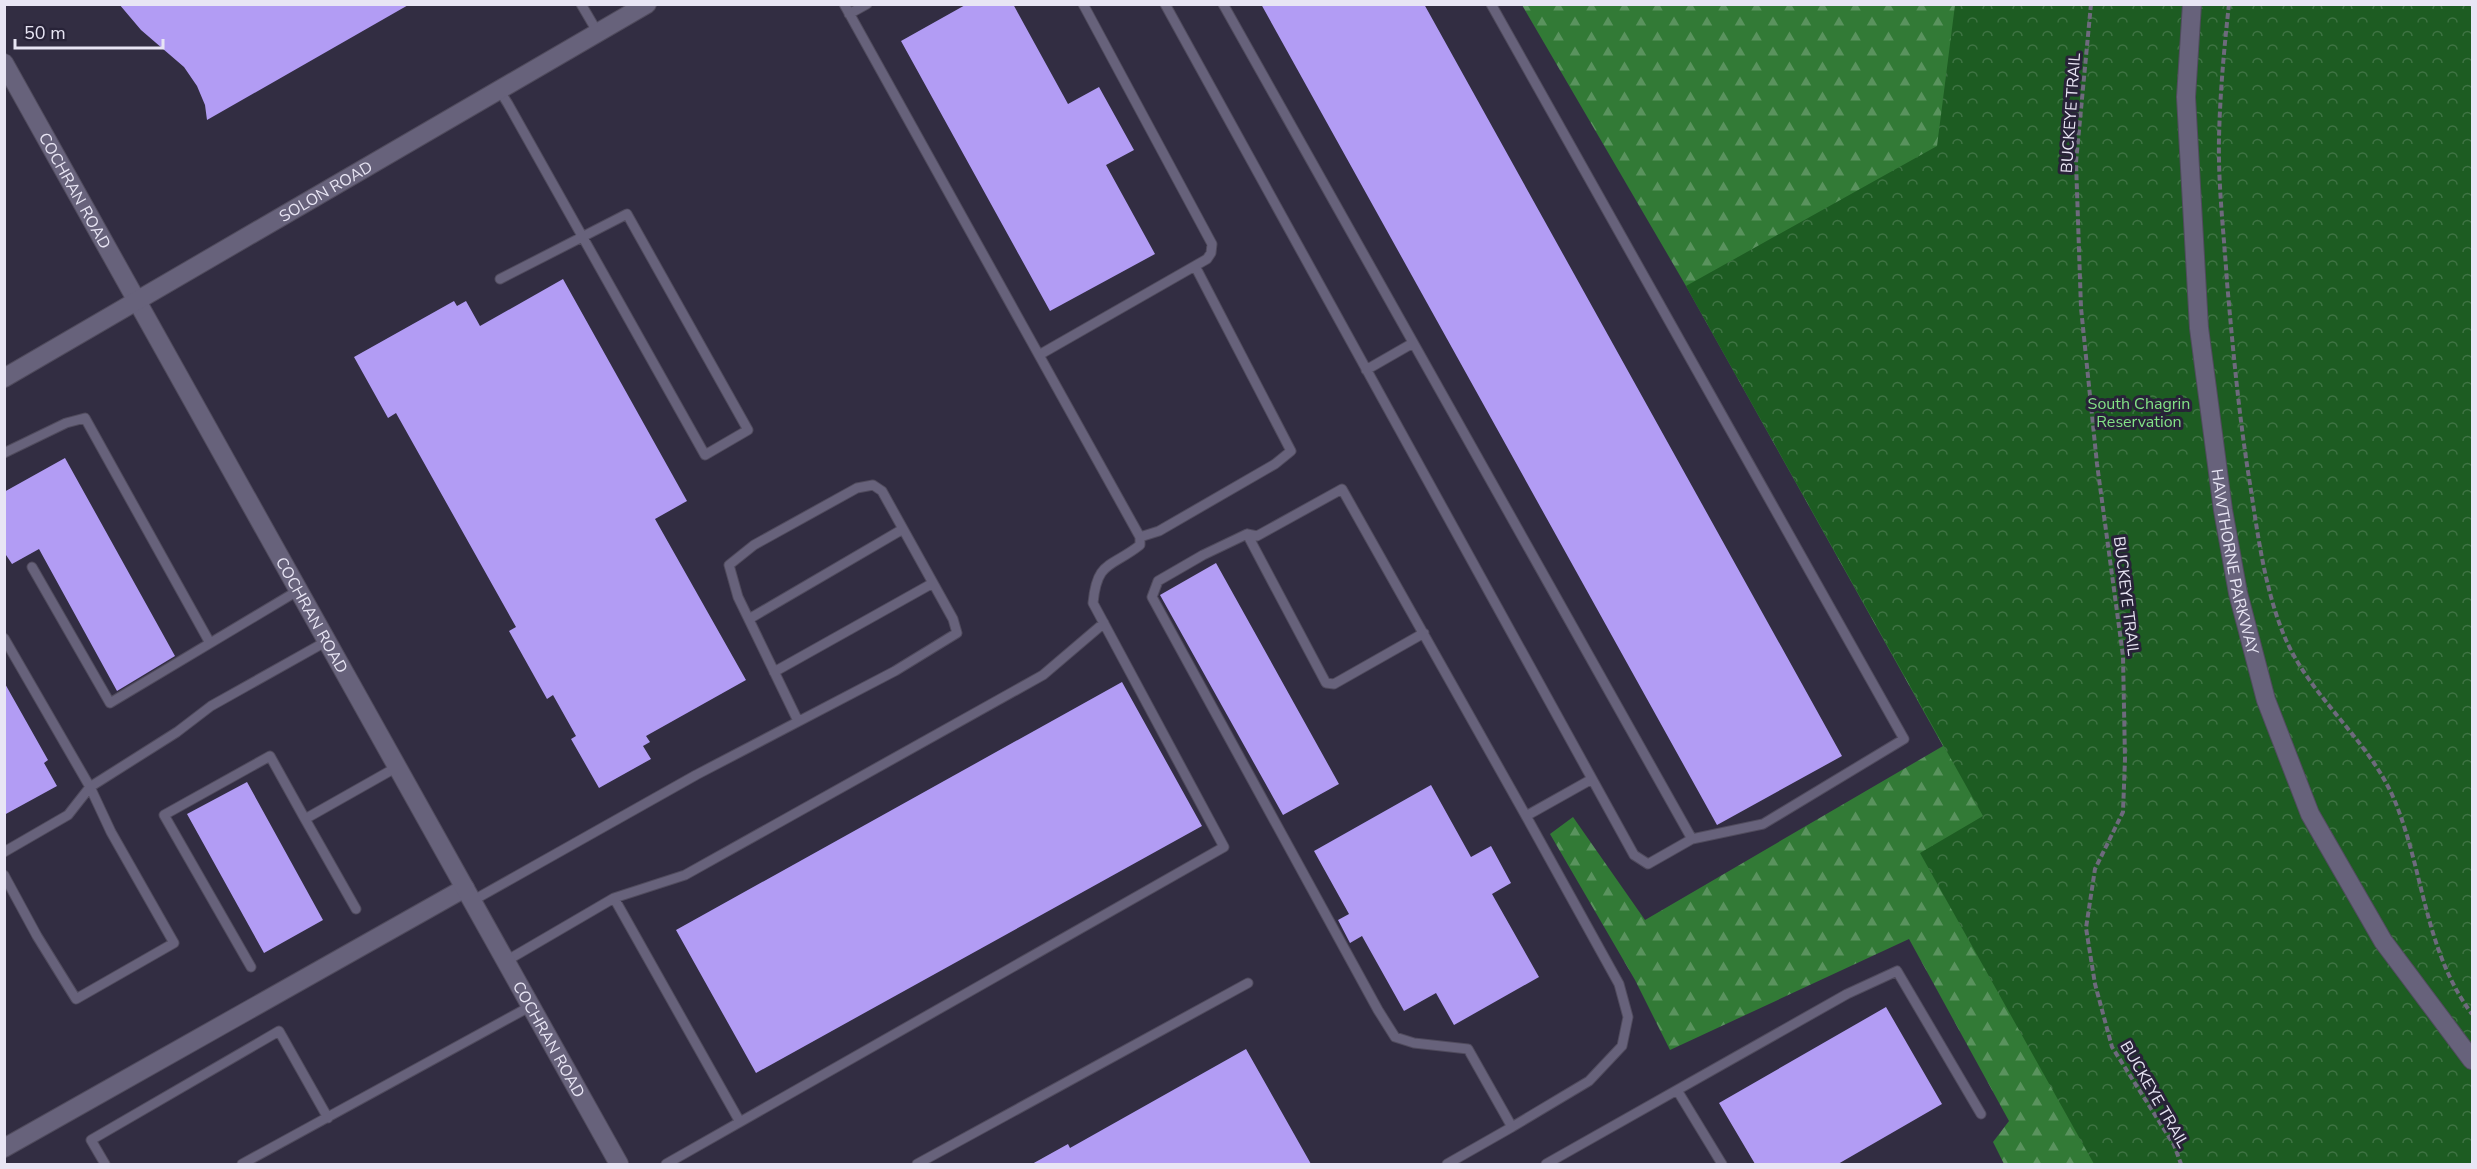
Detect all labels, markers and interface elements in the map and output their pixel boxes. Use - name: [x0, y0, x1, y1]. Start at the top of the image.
- scale bar: [15, 12, 164, 50]
- text: 50 m: [24, 21, 66, 45]
- street label: BUCKEYE TRAIL: [2056, 52, 2086, 174]
- street label: COCHRAN ROAD: [33, 129, 116, 253]
- street label: SOLON ROAD: [275, 156, 377, 228]
- park label: South Chagrin Reservation: [2088, 393, 2190, 433]
- street label: HAWTHORNE PARKWAY: [2206, 467, 2264, 657]
- street label: BUCKEYE TRAIL: [2108, 535, 2144, 657]
- street label: COCHRAN ROAD: [270, 553, 353, 677]
- street label: COCHRAN ROAD: [507, 977, 590, 1102]
- street label: BUCKEYE TRAIL: [2115, 1037, 2194, 1152]

